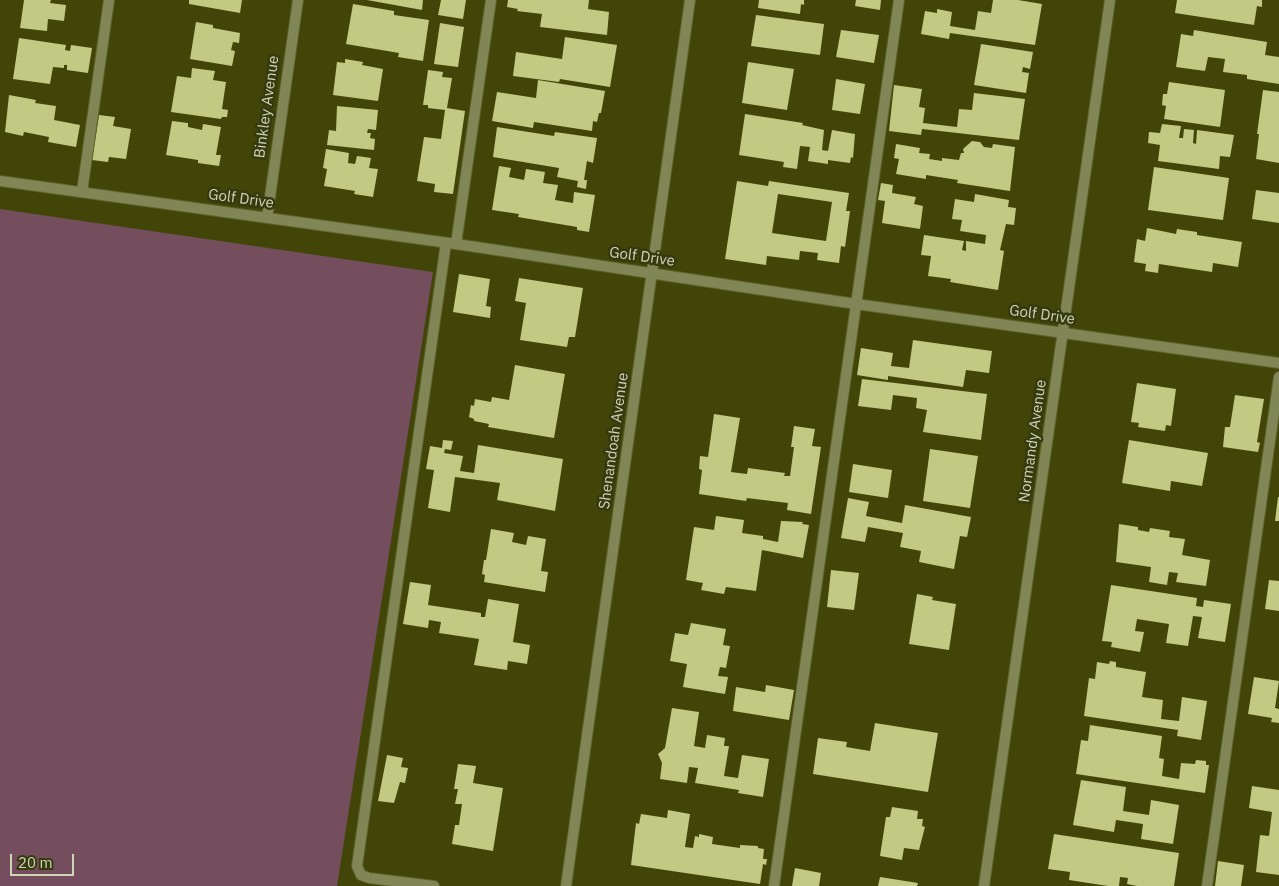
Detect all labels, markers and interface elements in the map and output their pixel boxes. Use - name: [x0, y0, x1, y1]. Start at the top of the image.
- street label: Binkley Avenue: [251, 55, 283, 159]
- street label: Golf Drive: [207, 185, 275, 213]
- street label: Golf Drive: [608, 243, 676, 271]
- street label: Golf Drive: [1008, 301, 1076, 329]
- street label: Shenandoah Avenue: [596, 372, 632, 510]
- street label: Normandy Avenue: [1015, 378, 1051, 504]
- scale bar: [12, 844, 76, 876]
- text: 20 m: [18, 853, 53, 872]

